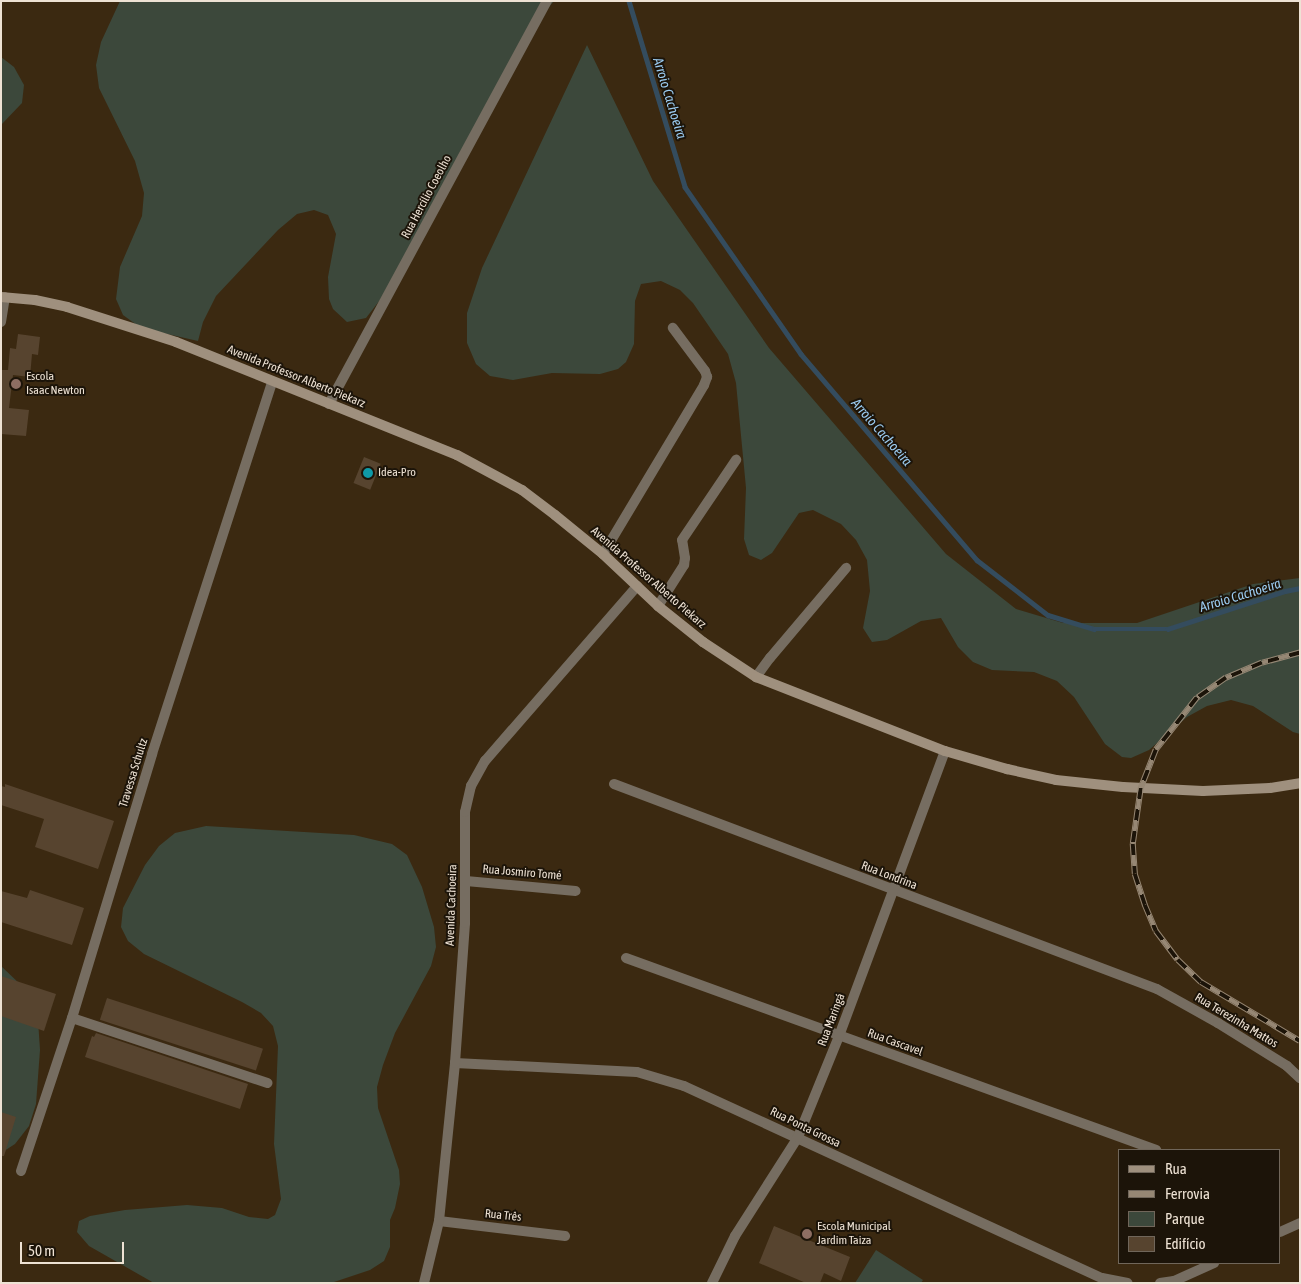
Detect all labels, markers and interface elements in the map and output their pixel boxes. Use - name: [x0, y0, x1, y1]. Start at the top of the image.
- water label: Arroio Cachoeira: [650, 55, 690, 141]
- street label: Rua Hercílio Coeolho: [399, 153, 455, 241]
- street label: Avenida Professor Alberto Piekarz: [225, 343, 367, 411]
- place label: Escola Isaac Newton: [26, 370, 85, 398]
- marker: Escola Isaac Newton: [10, 378, 22, 390]
- water label: Arroio Cachoeira: [848, 395, 916, 469]
- place label: Idea-Pro: [378, 466, 416, 480]
- marker: Idea-Pro: [362, 467, 374, 479]
- street label: Avenida Professor Alberto Piekarz: [588, 524, 708, 632]
- water label: Arroio Cachoeira: [1197, 575, 1283, 615]
- street label: Travessa Schultz: [117, 737, 151, 809]
- street label: Rua Londrina: [859, 859, 919, 893]
- street label: Rua Josmiro Tomé: [482, 862, 562, 884]
- street label: Avenida Cachoeira: [443, 864, 461, 946]
- street label: Rua Terezinha Mattos: [1192, 991, 1280, 1051]
- street label: Rua Maringá: [815, 992, 849, 1048]
- street label: Rua Cascavel: [865, 1026, 925, 1060]
- street label: Rua Ponta Grossa: [767, 1105, 843, 1151]
- legend: [1118, 1149, 1281, 1264]
- text: Rua: [1165, 1160, 1187, 1177]
- text: Ferrovia: [1165, 1185, 1210, 1202]
- street label: Rua Três: [484, 1207, 522, 1225]
- text: Parque: [1165, 1210, 1205, 1227]
- place label: Escola Municipal Jardim Taiza: [817, 1220, 891, 1248]
- marker: Escola Municipal Jardim Taiza: [801, 1228, 813, 1240]
- scale bar: [22, 1232, 126, 1264]
- text: Edifício: [1165, 1235, 1206, 1252]
- text: 50 m: [28, 1242, 55, 1259]

